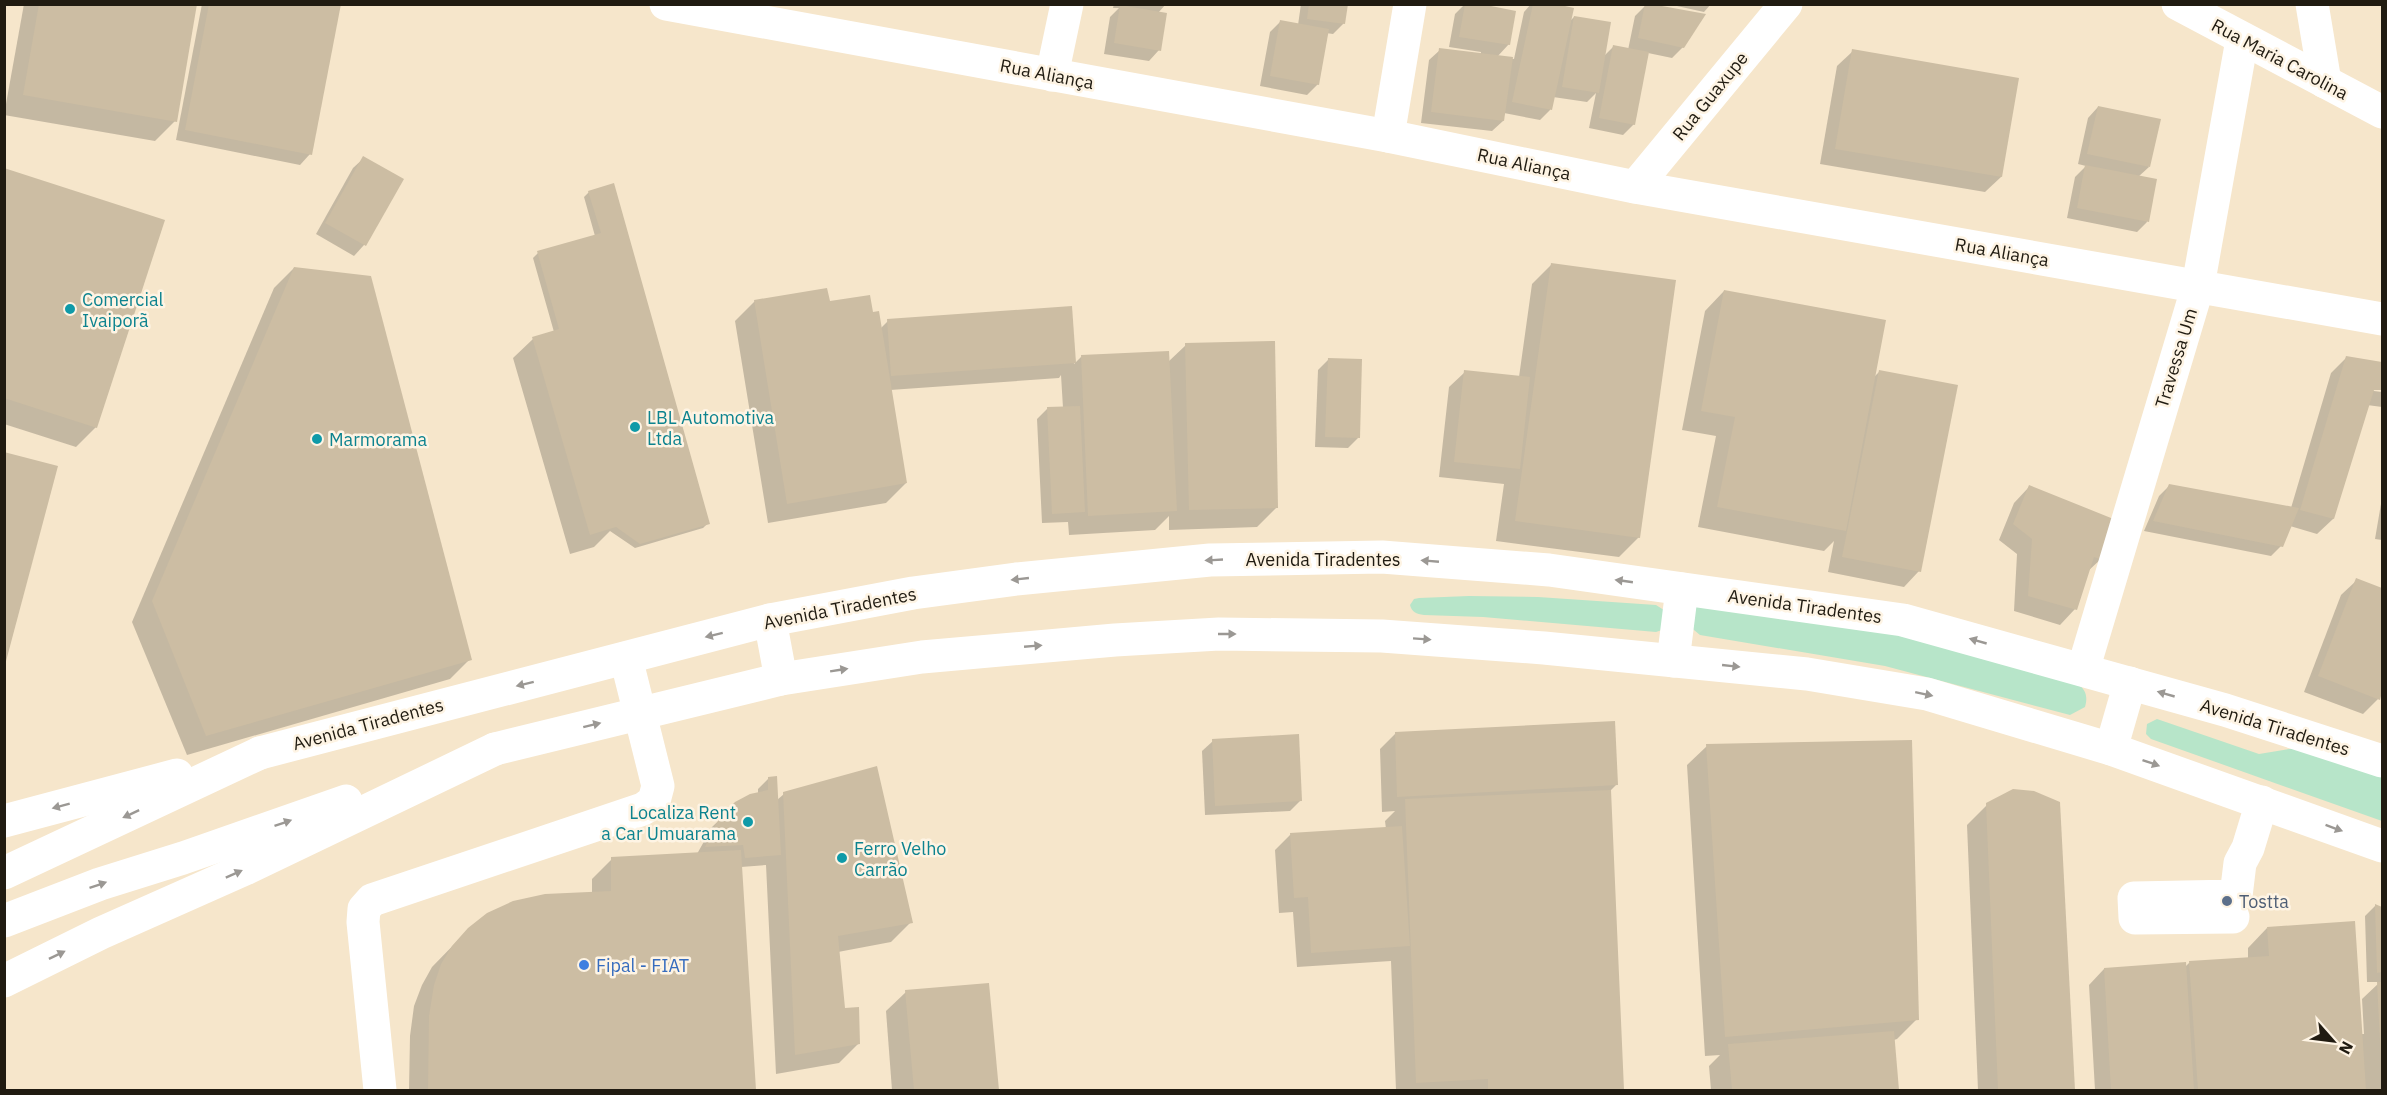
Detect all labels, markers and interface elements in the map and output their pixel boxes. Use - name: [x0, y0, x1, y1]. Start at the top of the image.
- street label: Rua Maria Carolina: [2208, 13, 2353, 105]
- street label: Rua Guaxupe: [1667, 47, 1753, 145]
- street label: Rua Aliança: [998, 54, 1096, 94]
- street label: Rua Aliança: [1475, 143, 1573, 185]
- street label: Rua Aliança: [1953, 232, 2051, 272]
- place label: Comercial Ivaiporã: [82, 288, 164, 332]
- marker: Comercial Ivaiporã: [63, 302, 77, 316]
- street label: Travessa Um: [2150, 305, 2202, 411]
- place label: LBL Automotiva Ltda: [647, 406, 774, 450]
- marker: LBL Automotiva Ltda: [628, 420, 642, 434]
- place label: Marmorama: [329, 428, 427, 451]
- marker: Marmorama: [310, 432, 324, 446]
- street label: Avenida Tiradentes: [1245, 548, 1401, 571]
- one-way arrow: [1205, 556, 1224, 565]
- one-way arrow: [1420, 556, 1439, 565]
- one-way arrow: [1011, 574, 1030, 584]
- one-way arrow: [1614, 576, 1633, 585]
- street label: Avenida Tiradentes: [762, 582, 918, 634]
- street label: Avenida Tiradentes: [1727, 584, 1883, 628]
- one-way arrow: [1218, 629, 1237, 639]
- one-way arrow: [704, 631, 722, 640]
- one-way arrow: [1413, 634, 1432, 644]
- one-way arrow: [1969, 636, 1987, 645]
- one-way arrow: [1023, 641, 1042, 651]
- one-way arrow: [1722, 661, 1741, 671]
- one-way arrow: [830, 665, 849, 674]
- one-way arrow: [516, 679, 534, 689]
- one-way arrow: [2157, 688, 2175, 698]
- one-way arrow: [1915, 690, 1934, 699]
- street label: Avenida Tiradentes: [290, 693, 446, 755]
- street label: Avenida Tiradentes: [2197, 693, 2353, 761]
- one-way arrow: [583, 719, 601, 729]
- one-way arrow: [2142, 759, 2160, 768]
- one-way arrow: [52, 801, 70, 811]
- place label: Localiza Rent a Car Umuarama: [601, 801, 736, 845]
- one-way arrow: [122, 809, 139, 818]
- marker: Localiza Rent a Car Umuarama: [741, 815, 755, 829]
- one-way arrow: [274, 817, 292, 827]
- one-way arrow: [2325, 824, 2343, 834]
- place label: Ferro Velho Carrão: [854, 837, 946, 881]
- marker: Ferro Velho Carrão: [835, 851, 849, 865]
- one-way arrow: [226, 869, 244, 879]
- one-way arrow: [89, 879, 107, 889]
- place label: Tostta: [2239, 890, 2289, 913]
- marker: Tostta: [2220, 894, 2234, 908]
- one-way arrow: [48, 950, 65, 959]
- place label: Fipal - FIAT: [596, 954, 689, 977]
- marker: Fipal - FIAT: [577, 958, 591, 972]
- north arrow: [2303, 1011, 2363, 1071]
- text: N: [2335, 1038, 2358, 1058]

